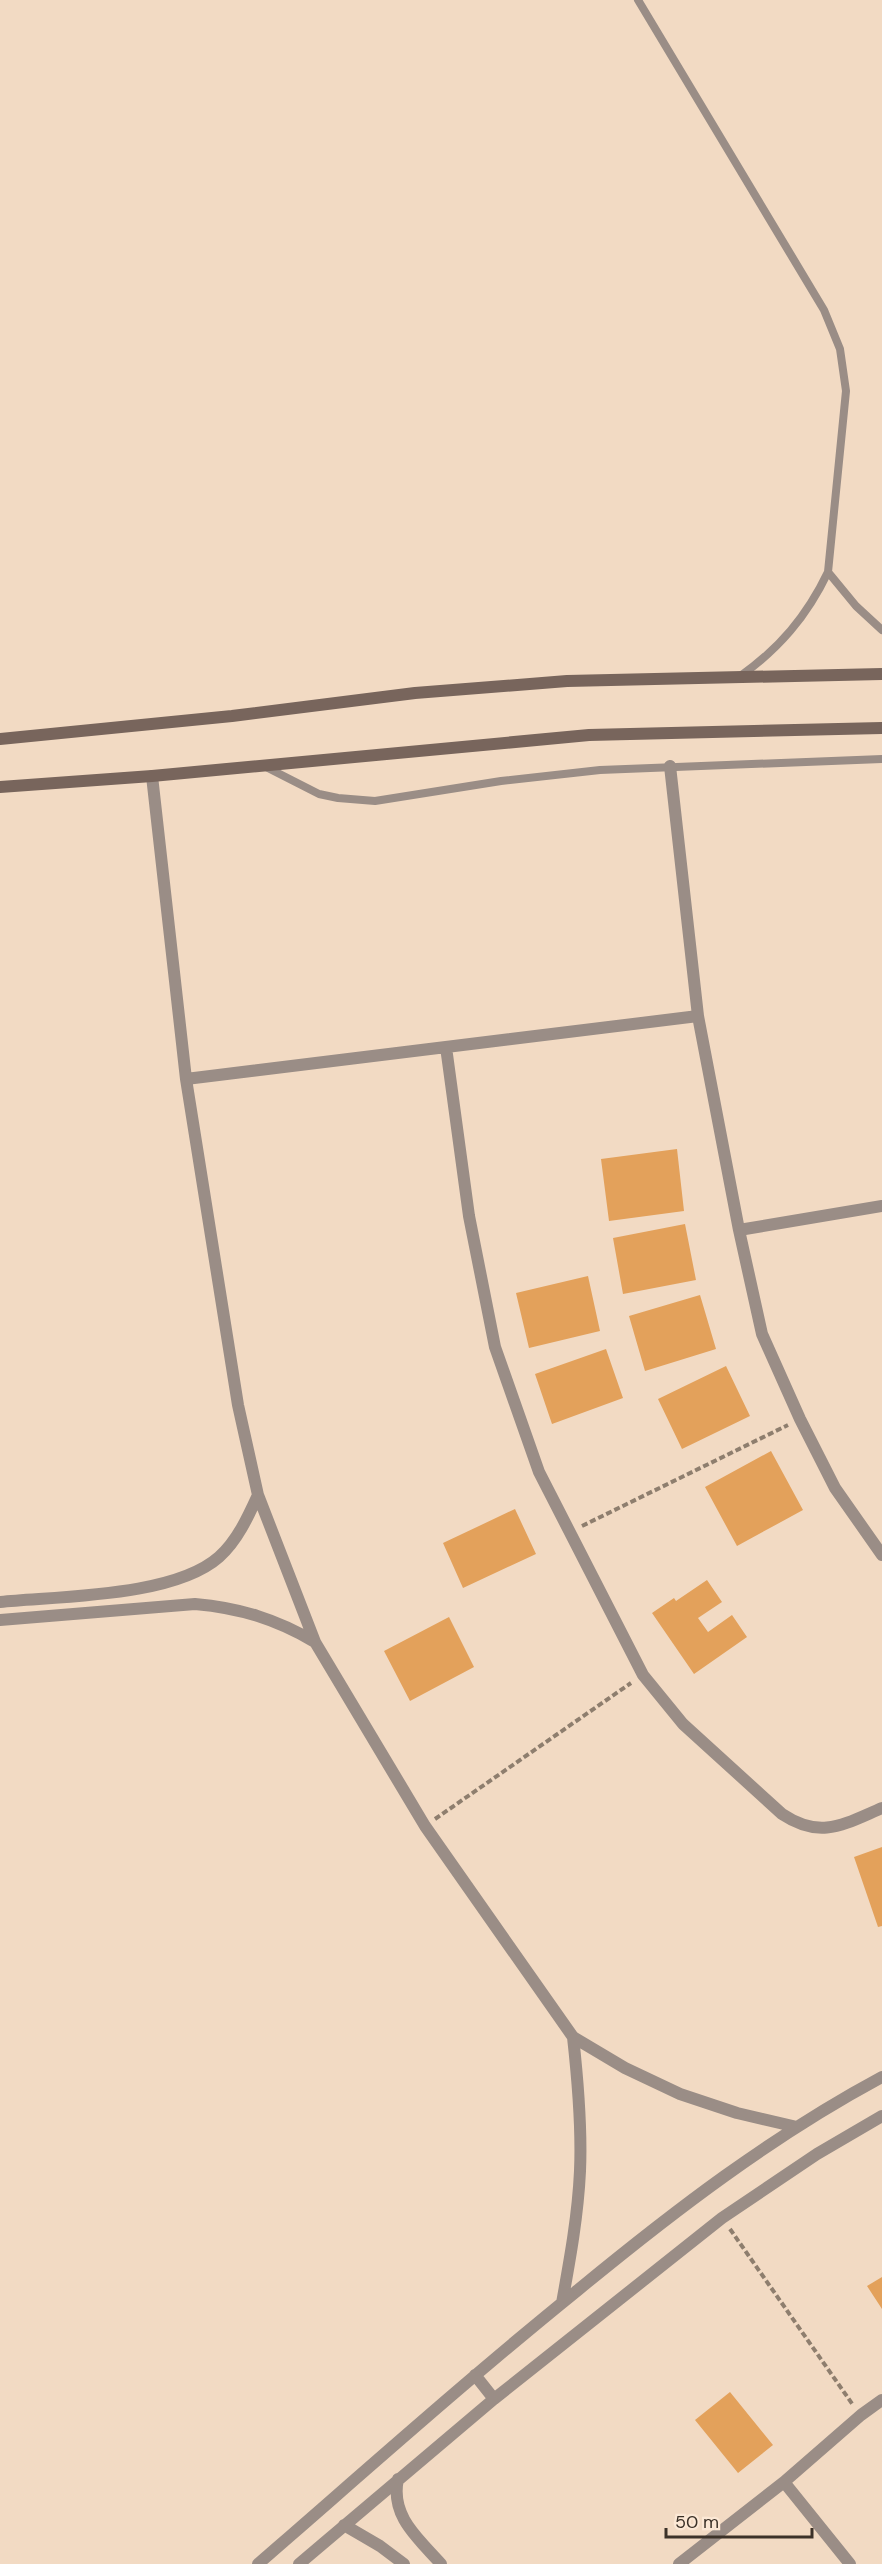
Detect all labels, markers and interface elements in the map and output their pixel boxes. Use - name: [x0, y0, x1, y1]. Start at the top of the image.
- scale bar: [666, 2501, 812, 2539]
- text: 50 m: [675, 2510, 719, 2534]

